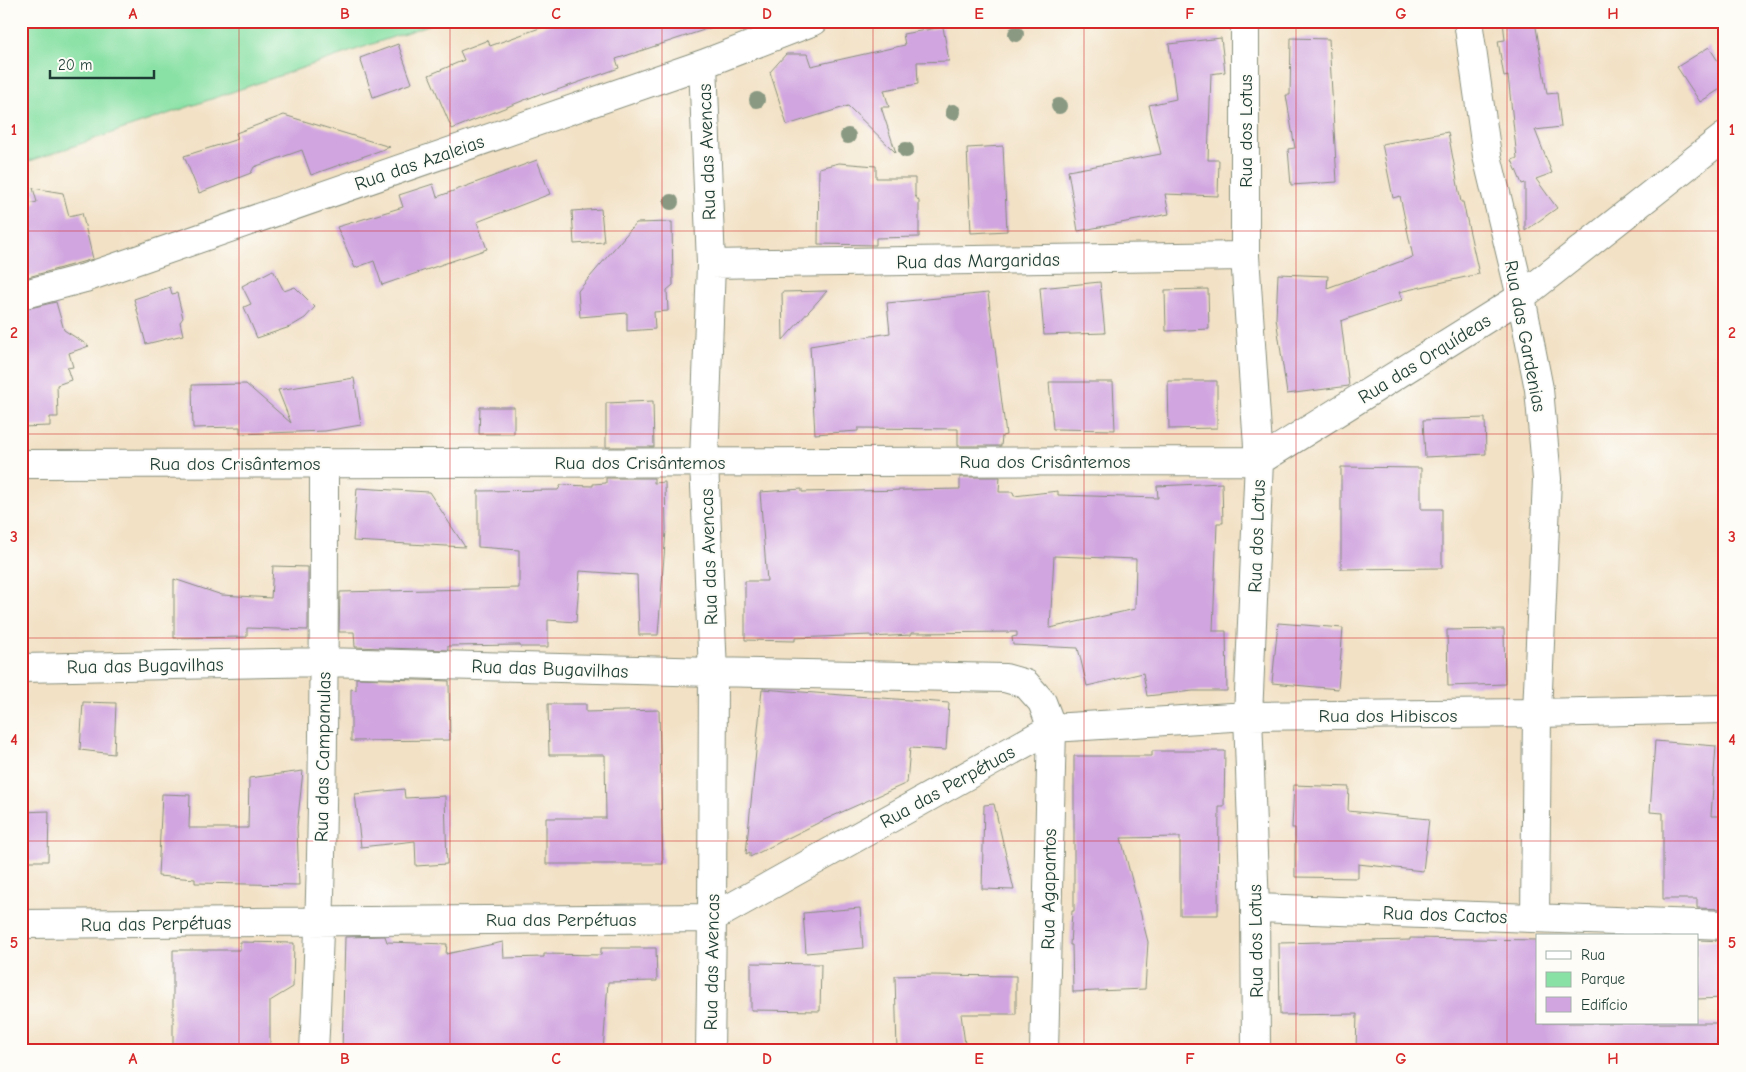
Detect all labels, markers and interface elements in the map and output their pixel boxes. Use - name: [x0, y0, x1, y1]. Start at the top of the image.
- text: A: [129, 5, 138, 23]
- text: B: [340, 5, 350, 23]
- text: C: [551, 5, 561, 23]
- text: D: [762, 5, 772, 23]
- text: E: [974, 5, 984, 23]
- text: F: [1185, 5, 1195, 23]
- text: G: [1395, 5, 1407, 23]
- text: H: [1607, 5, 1619, 23]
- scale bar: [50, 48, 154, 80]
- text: 20 m: [58, 56, 92, 74]
- street label: Rua dos Lotus: [1235, 74, 1257, 188]
- street label: Rua das Avencas: [694, 83, 720, 221]
- text: 1: [11, 121, 17, 139]
- text: 1: [1729, 121, 1735, 139]
- street label: Rua das Azaleias: [352, 130, 487, 195]
- street label: Rua das Margaridas: [896, 249, 1060, 273]
- street label: Rua das Gardenias: [1500, 259, 1551, 414]
- street label: Rua das Orquídeas: [1354, 309, 1495, 408]
- text: 2: [10, 324, 18, 342]
- text: 2: [1728, 324, 1736, 342]
- street label: Rua dos Crisântemos: [959, 451, 1131, 473]
- street label: Rua dos Crisântemos: [554, 452, 726, 474]
- street label: Rua dos Crisântemos: [149, 453, 321, 475]
- street label: Rua dos Lotus: [1244, 479, 1270, 593]
- street label: Rua das Avencas: [696, 488, 722, 626]
- text: 3: [10, 528, 18, 546]
- text: 3: [1728, 528, 1736, 546]
- street label: Rua das Bugavilhas: [66, 654, 224, 678]
- street label: Rua das Bugavilhas: [471, 655, 629, 683]
- street label: Rua das Campanulas: [311, 672, 335, 842]
- street label: Rua dos Hibiscos: [1319, 705, 1457, 727]
- text: 4: [10, 731, 18, 749]
- text: 4: [1728, 731, 1736, 749]
- street label: Rua das Perpétuas: [876, 741, 1019, 833]
- street label: Rua Agapantos: [1037, 828, 1061, 950]
- street label: Rua dos Lotus: [1244, 884, 1268, 998]
- street label: Rua das Avencas: [700, 893, 724, 1031]
- street label: Rua dos Cactos: [1382, 902, 1508, 928]
- street label: Rua das Perpétuas: [486, 909, 636, 931]
- street label: Rua das Perpétuas: [81, 912, 232, 936]
- text: 5: [10, 934, 18, 952]
- legend: [1536, 934, 1698, 1024]
- text: 5: [1728, 934, 1736, 952]
- text: Rua: [1581, 946, 1605, 964]
- text: Parque: [1581, 970, 1626, 988]
- text: Edifício: [1581, 996, 1628, 1014]
- text: A: [129, 1050, 138, 1068]
- text: B: [340, 1050, 350, 1068]
- text: C: [551, 1050, 561, 1068]
- text: D: [762, 1050, 772, 1068]
- text: E: [974, 1050, 984, 1068]
- text: F: [1185, 1050, 1195, 1068]
- text: G: [1395, 1050, 1407, 1068]
- text: H: [1607, 1050, 1619, 1068]

